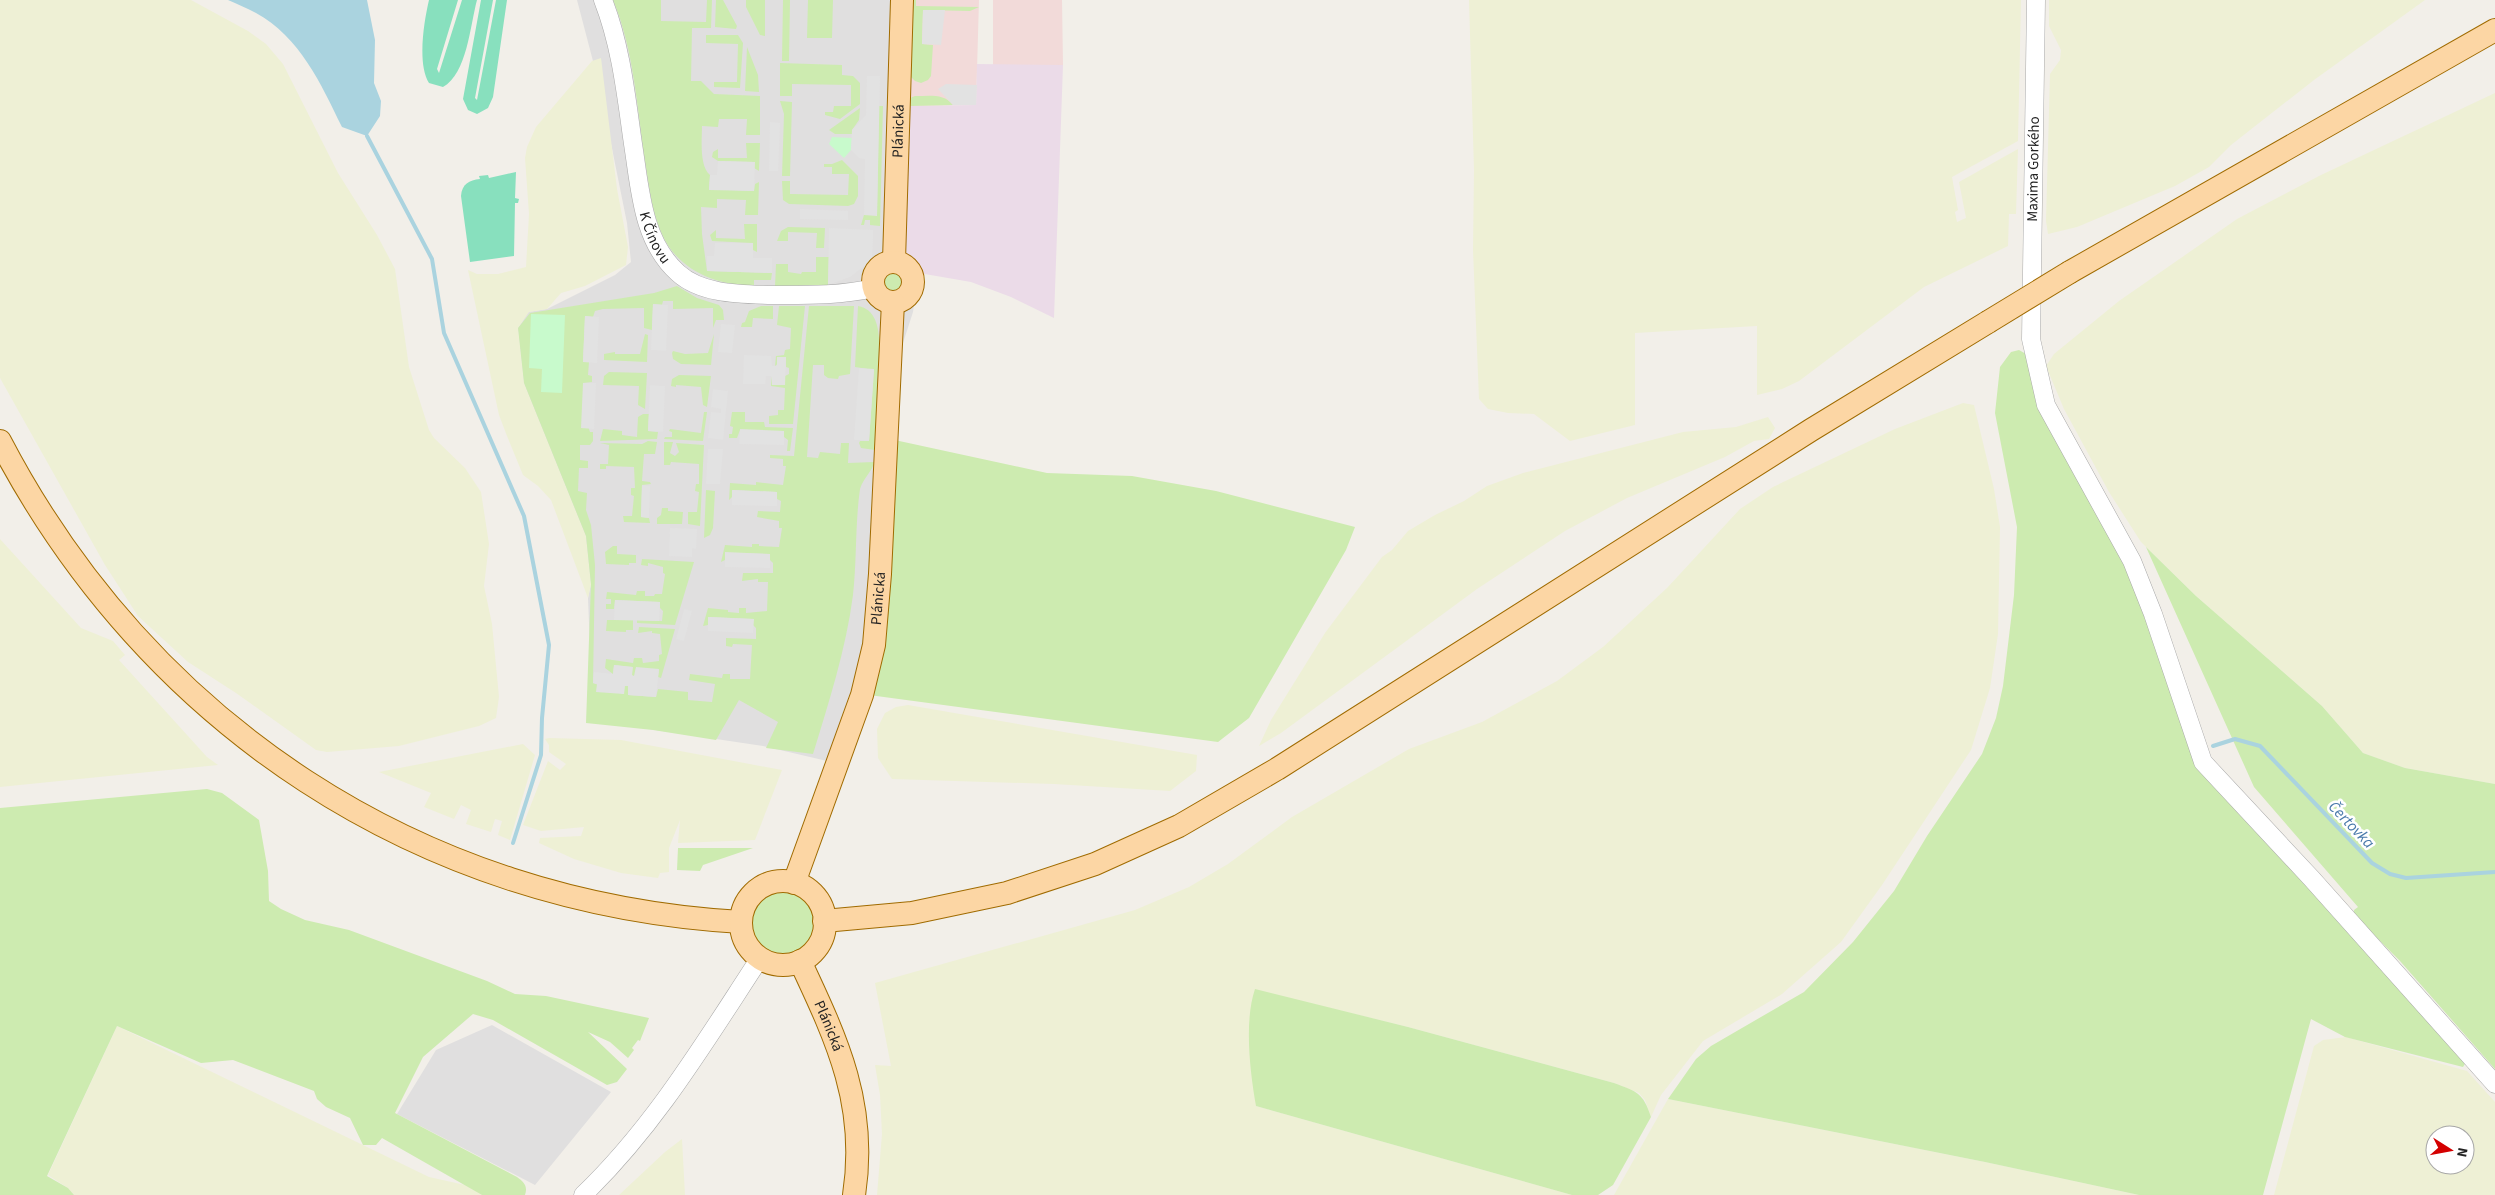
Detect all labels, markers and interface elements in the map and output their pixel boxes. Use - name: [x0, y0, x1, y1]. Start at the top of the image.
- street label: Plánická: [887, 104, 910, 158]
- street label: Maxima Gorkého: [2022, 116, 2045, 222]
- street label: K Čínovu: [634, 209, 675, 268]
- street label: Plánická: [866, 571, 891, 626]
- water label: Čertovka: [2323, 796, 2380, 854]
- street label: Plánická: [809, 997, 848, 1054]
- north arrow: [2425, 1125, 2475, 1175]
- text: N: [2451, 1146, 2472, 1159]

